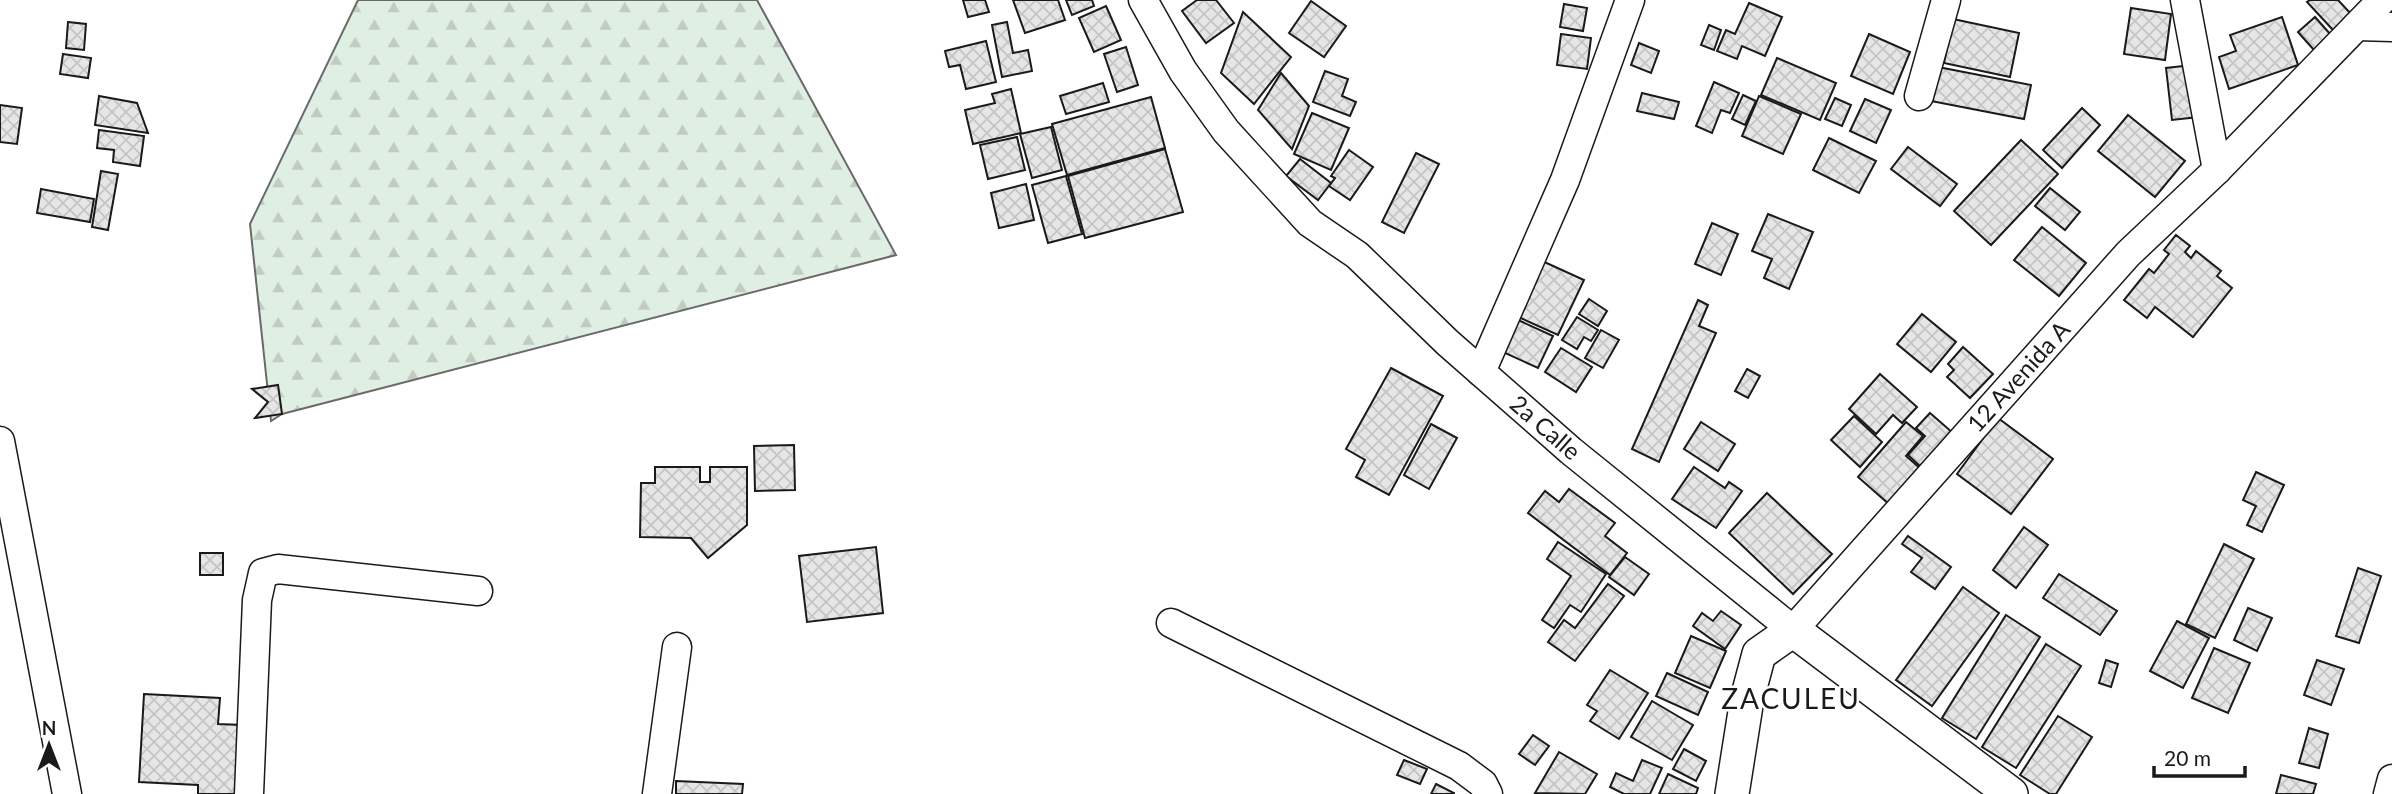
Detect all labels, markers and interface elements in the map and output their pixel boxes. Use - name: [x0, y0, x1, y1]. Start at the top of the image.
- street label: 12 Avenida A: [1961, 314, 2076, 437]
- street label: 2a Calle: [1505, 388, 1587, 465]
- district label: ZACULEU: [1721, 681, 1861, 715]
- north arrow: [14, 710, 84, 780]
- text: N: [42, 716, 56, 739]
- scale bar: [2154, 734, 2245, 778]
- text: 20 m: [2164, 745, 2211, 770]

